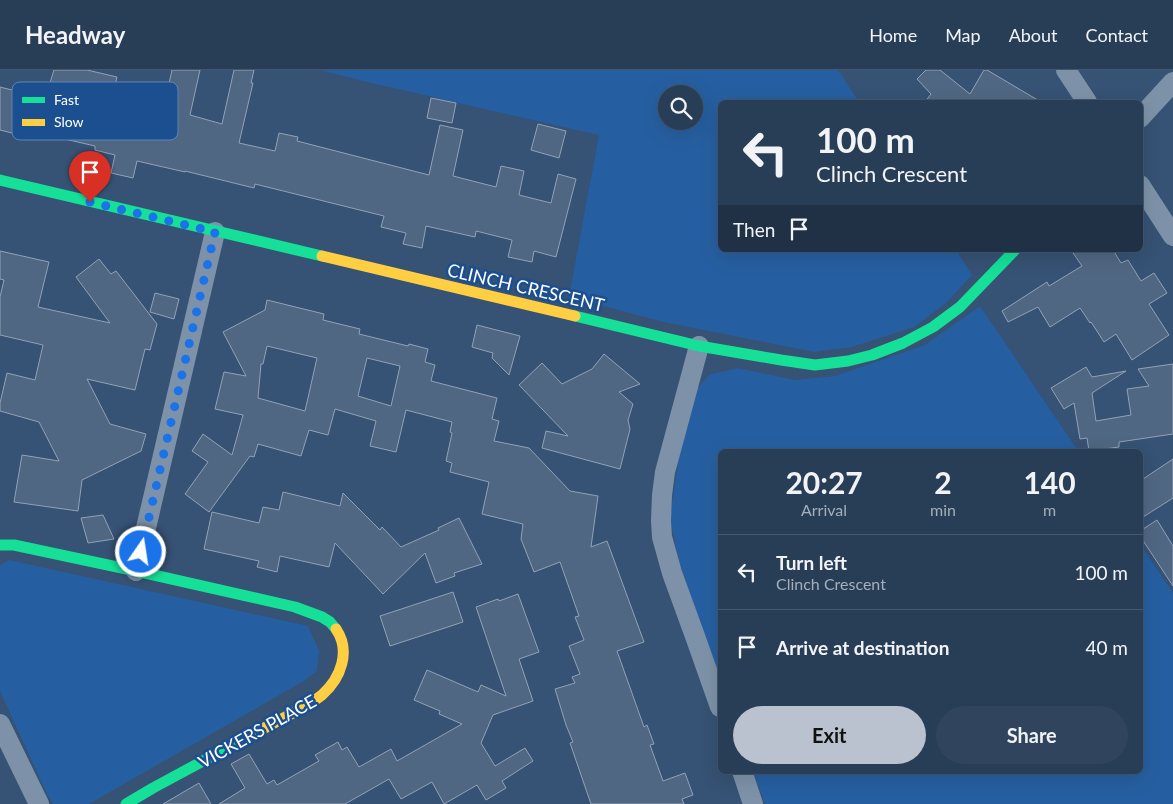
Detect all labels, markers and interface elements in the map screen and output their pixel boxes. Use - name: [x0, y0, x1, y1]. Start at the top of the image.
- text: Headway: [25, 20, 125, 49]
- text: Home: [869, 24, 917, 46]
- text: Map: [945, 24, 981, 46]
- text: About: [1009, 24, 1058, 46]
- text: Contact: [1086, 24, 1148, 46]
- legend: [12, 82, 178, 140]
- map controls: [658, 85, 703, 130]
- button: search: [658, 85, 703, 130]
- text: Fast: [54, 91, 79, 108]
- text: Slow: [54, 113, 84, 130]
- text: 100 m: [816, 118, 915, 160]
- icon: left: [733, 120, 798, 185]
- pin: [69, 151, 111, 202]
- icon: arrive: [76, 158, 104, 186]
- text: Clinch Crescent: [816, 160, 967, 187]
- icon: arrive: [785, 215, 813, 243]
- text: Then: [733, 218, 775, 241]
- street label: CLINCH CRESCENT: [445, 258, 607, 316]
- text: 20:27: [785, 464, 863, 500]
- text: 2: [934, 464, 952, 500]
- text: 140: [1023, 464, 1076, 500]
- text: Arrival: [801, 500, 847, 519]
- text: min: [930, 500, 956, 519]
- text: m: [1043, 500, 1056, 519]
- position arrow: [114, 525, 166, 577]
- text: Turn left: [776, 551, 847, 574]
- icon: left: [733, 558, 761, 586]
- text: 100 m: [1074, 561, 1128, 584]
- text: Clinch Crescent: [776, 574, 886, 593]
- icon: arrive: [733, 633, 761, 661]
- text: Arrive at destination: [776, 636, 949, 659]
- text: 40 m: [1085, 636, 1128, 659]
- street label: VICKERS PLACE: [194, 689, 320, 773]
- button: Exit: [733, 706, 926, 764]
- button: Share: [936, 706, 1128, 764]

